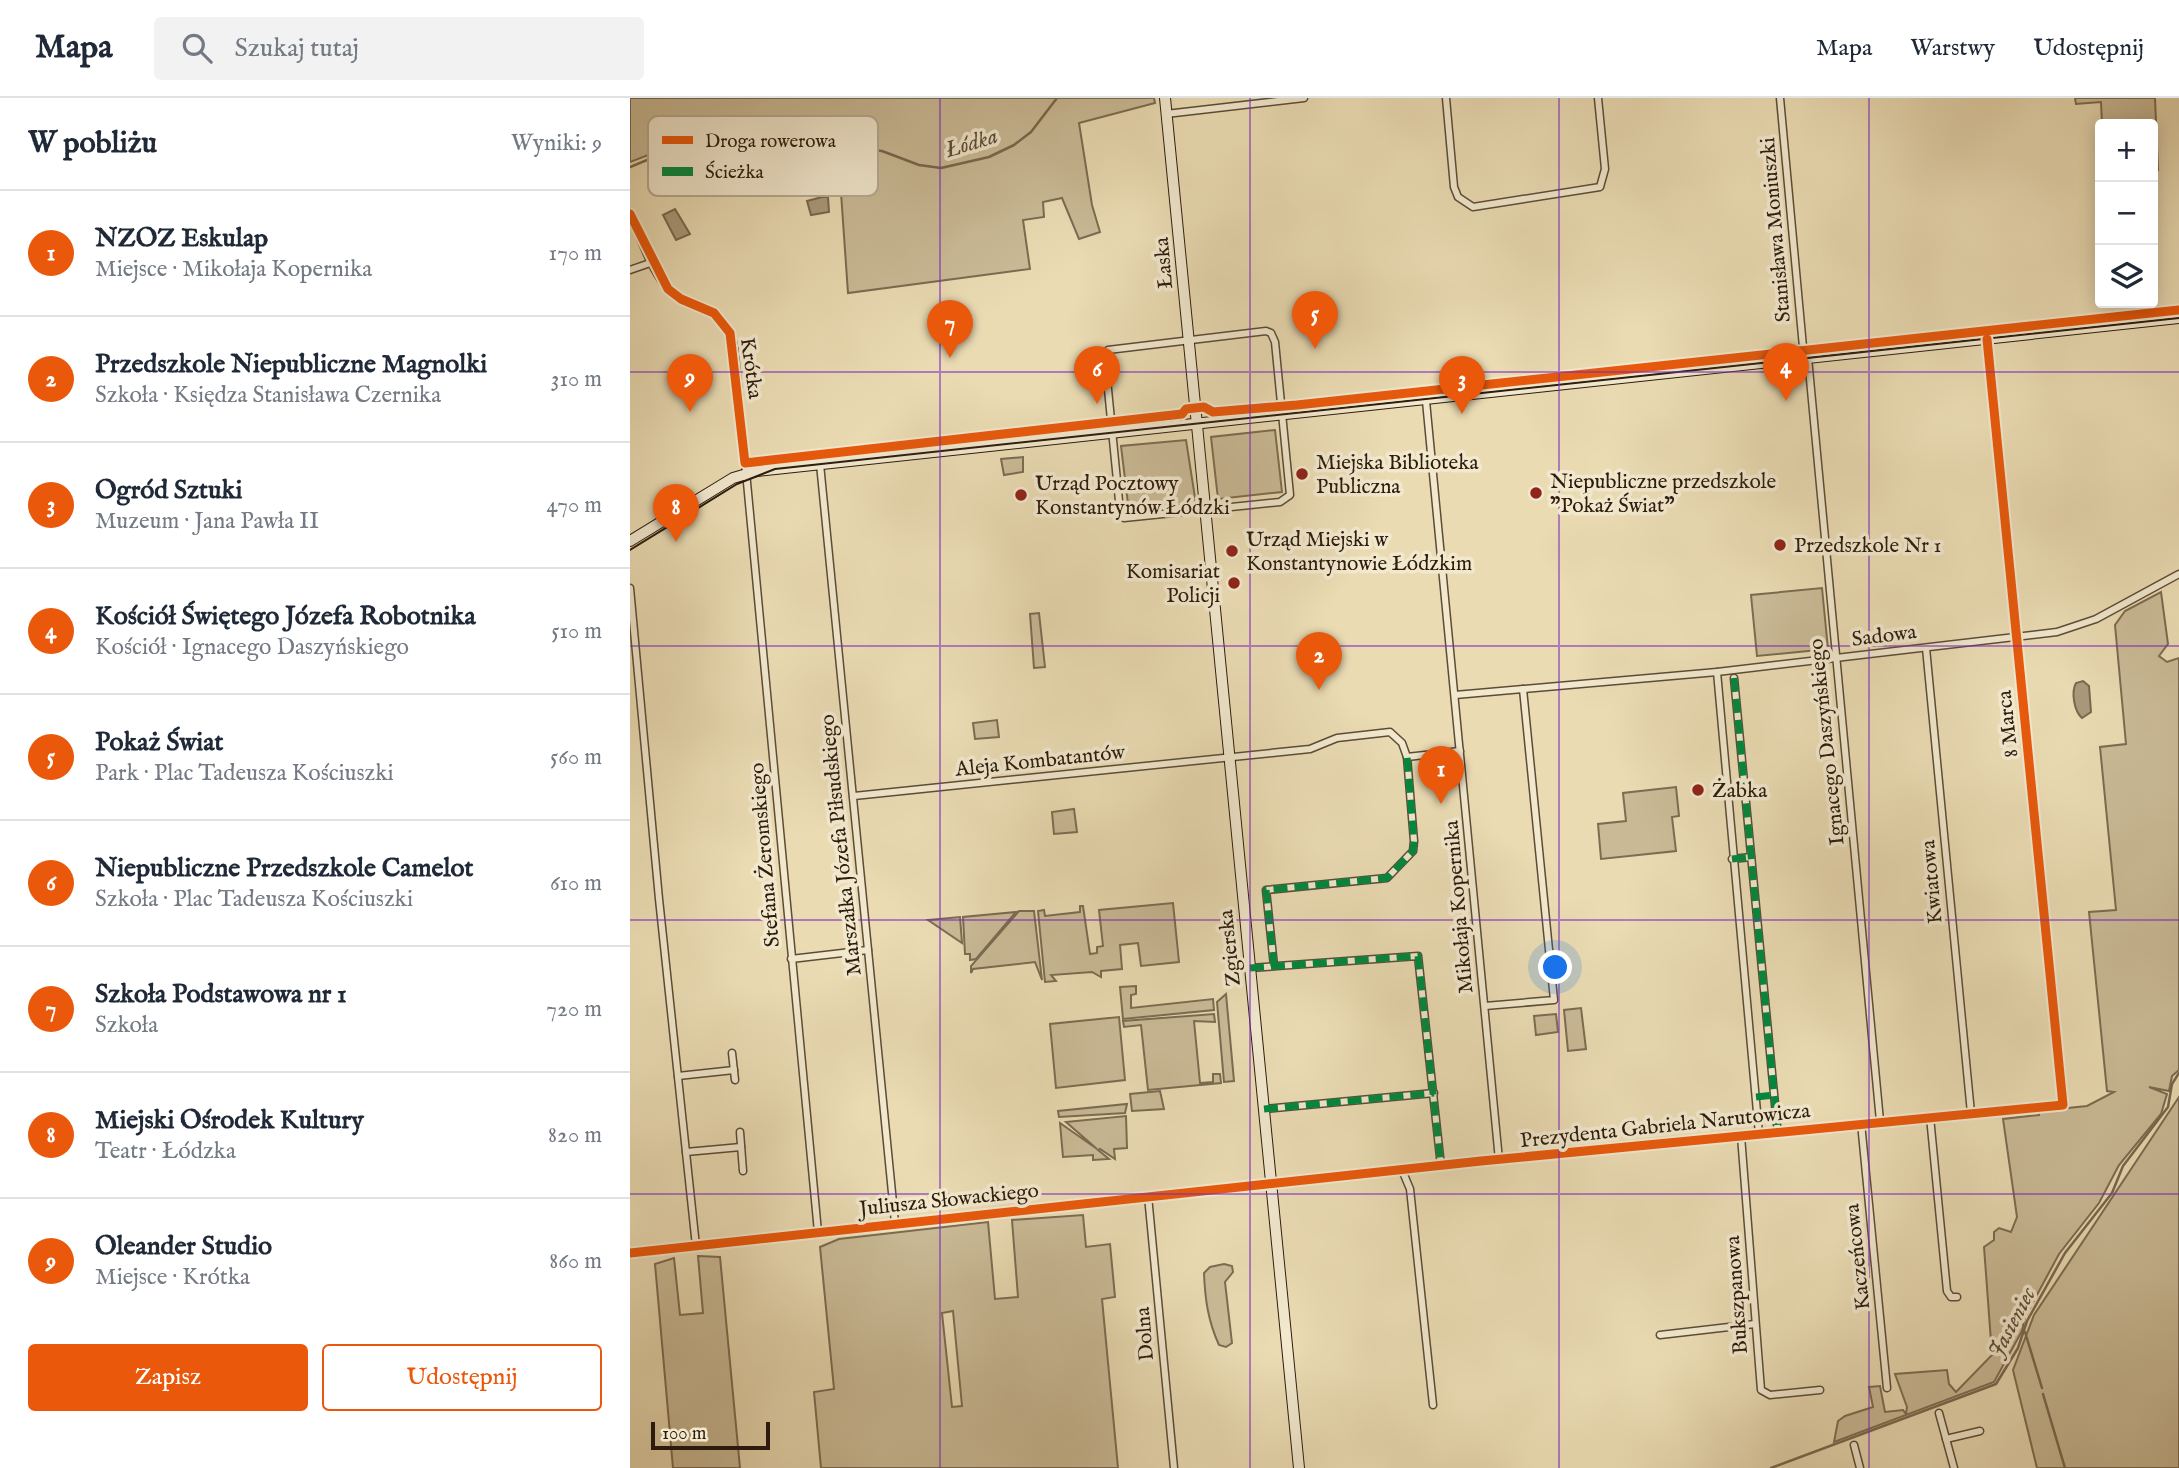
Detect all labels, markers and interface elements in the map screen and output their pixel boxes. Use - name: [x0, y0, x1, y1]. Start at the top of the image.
- search box: [154, 17, 644, 80]
- text: Mapa: [35, 27, 112, 69]
- icon: search: [178, 29, 216, 67]
- text: Szukaj tutaj: [234, 32, 359, 65]
- text: Mapa: [1816, 33, 1872, 64]
- text: Warstwy: [1910, 33, 1995, 64]
- text: Udostępnij: [2033, 33, 2144, 64]
- legend: [648, 116, 878, 196]
- map controls: [2095, 119, 2158, 308]
- button: +: [2095, 119, 2158, 182]
- water label: Łódka: [941, 122, 1001, 165]
- text: W pobliżu: [28, 125, 157, 163]
- text: Wyniki: 9: [511, 129, 602, 158]
- text: Droga rowerowa: [705, 130, 837, 154]
- street label: Stanisława Moniuszki: [1755, 136, 1798, 323]
- text: Ścieżka: [705, 160, 765, 185]
- button: −: [2095, 182, 2158, 245]
- text: NZOZ Eskulap: [95, 222, 268, 255]
- street label: Łaska: [1149, 235, 1180, 290]
- text: 1: [47, 239, 55, 268]
- text: 170 m: [549, 239, 602, 268]
- button: layers: [2095, 245, 2158, 308]
- text: Miejsce · Mikołaja Kopernika: [95, 255, 372, 284]
- pin: 5: [1292, 291, 1338, 349]
- pin: 7: [927, 300, 973, 358]
- street label: Krótka: [733, 336, 768, 402]
- pin: 4: [1763, 343, 1809, 401]
- pin: 6: [1074, 346, 1120, 404]
- text: Przedszkole Niepubliczne Magnolki: [95, 348, 487, 381]
- pin: 9: [667, 354, 713, 412]
- pin: 3: [1439, 356, 1485, 414]
- text: 2: [46, 365, 56, 394]
- text: 310 m: [551, 365, 602, 394]
- text: Szkoła · Księdza Stanisława Czernika: [95, 381, 441, 410]
- place label: Miejska Biblioteka Publiczna: [1316, 450, 1479, 501]
- marker: Miejska Biblioteka Publiczna: [1294, 466, 1310, 482]
- place label: Niepubliczne przedszkole "Pokaż Świat": [1550, 469, 1777, 520]
- place label: Urząd Pocztowy Konstantynów Łódzki: [1035, 471, 1230, 522]
- text: Ogród Sztuki: [95, 474, 242, 507]
- pin: 8: [653, 484, 699, 542]
- marker: Niepubliczne przedszkole "Pokaż Świat": [1528, 485, 1544, 501]
- marker: Urząd Pocztowy Konstantynów Łódzki: [1013, 487, 1029, 503]
- text: 3: [47, 491, 55, 520]
- text: 470 m: [547, 491, 602, 520]
- text: Muzeum · Jana Pawła II: [95, 507, 319, 536]
- place label: Urząd Miejski w Konstantynowie Łódzkim: [1246, 527, 1472, 578]
- place label: Przedszkole Nr 1: [1794, 533, 1941, 560]
- marker: Przedszkole Nr 1: [1772, 537, 1788, 553]
- marker: Urząd Miejski w Konstantynowie Łódzkim: [1224, 543, 1240, 559]
- place label: Komisariat Policji: [1126, 559, 1220, 610]
- marker: Komisariat Policji: [1226, 575, 1242, 591]
- text: Kościół Świętego Józefa Robotnika: [95, 600, 476, 633]
- text: 4: [45, 617, 57, 646]
- text: 510 m: [551, 617, 602, 646]
- street label: Sadowa: [1850, 619, 1919, 654]
- pin: 2: [1296, 632, 1342, 690]
- text: Kościół · Ignacego Daszyńskiego: [95, 633, 409, 662]
- street label: Ignacego Daszyńskiego: [1803, 637, 1852, 846]
- street label: 8 Marca: [1991, 688, 2025, 759]
- street label: Marszałka Józefa Piłsudskiego: [814, 713, 869, 977]
- text: Pokaż Świat: [95, 726, 223, 759]
- street label: Aleja Kombatantów: [953, 739, 1128, 784]
- text: 5: [47, 743, 55, 772]
- text: 560 m: [550, 743, 602, 772]
- pin: 1: [1418, 746, 1464, 804]
- text: Park · Plac Tadeusza Kościuszki: [95, 759, 394, 788]
- street label: Stefana Żeromskiego: [744, 761, 787, 948]
- place label: Żabka: [1712, 778, 1768, 805]
- marker: Żabka: [1690, 782, 1706, 798]
- street label: Mikołaja Kopernika: [1438, 818, 1480, 994]
- street label: Kwiatowa: [1915, 838, 1950, 925]
- text: Niepubliczne Przedszkole Camelot: [95, 852, 473, 885]
- text: 6: [46, 869, 56, 898]
- text: 610 m: [550, 869, 602, 898]
- text: Szkoła · Plac Tadeusza Kościuszki: [95, 885, 413, 914]
- street label: Zgierska: [1213, 907, 1248, 987]
- your location: [1538, 950, 1572, 984]
- text: Szkoła Podstawowa nr 1: [95, 978, 347, 1011]
- text: 7: [46, 995, 56, 1024]
- text: 720 m: [546, 995, 602, 1024]
- text: Szkoła: [95, 1011, 158, 1040]
- street label: Prezydenta Gabriela Narutowicza: [1519, 1098, 1813, 1155]
- text: Miejski Ośrodek Kultury: [95, 1104, 364, 1137]
- text: 8: [46, 1121, 56, 1150]
- text: 820 m: [548, 1121, 602, 1150]
- text: Teatr · Łódzka: [95, 1137, 236, 1166]
- street label: Juliusza Słowackiego: [856, 1178, 1040, 1224]
- street label: Kaczeńcowa: [1839, 1201, 1877, 1311]
- text: Oleander Studio: [95, 1230, 272, 1263]
- street label: Bukszpanowa: [1720, 1234, 1755, 1355]
- text: 9: [46, 1247, 56, 1276]
- text: 860 m: [549, 1247, 602, 1276]
- text: Miejsce · Krótka: [95, 1263, 250, 1292]
- water label: Jasieniec: [1982, 1282, 2043, 1363]
- street label: Dolna: [1130, 1305, 1161, 1362]
- button: Zapisz: [28, 1344, 308, 1411]
- button: Udostępnij: [322, 1344, 602, 1411]
- scale bar: [651, 1419, 770, 1451]
- text: 100 m: [662, 1422, 706, 1446]

